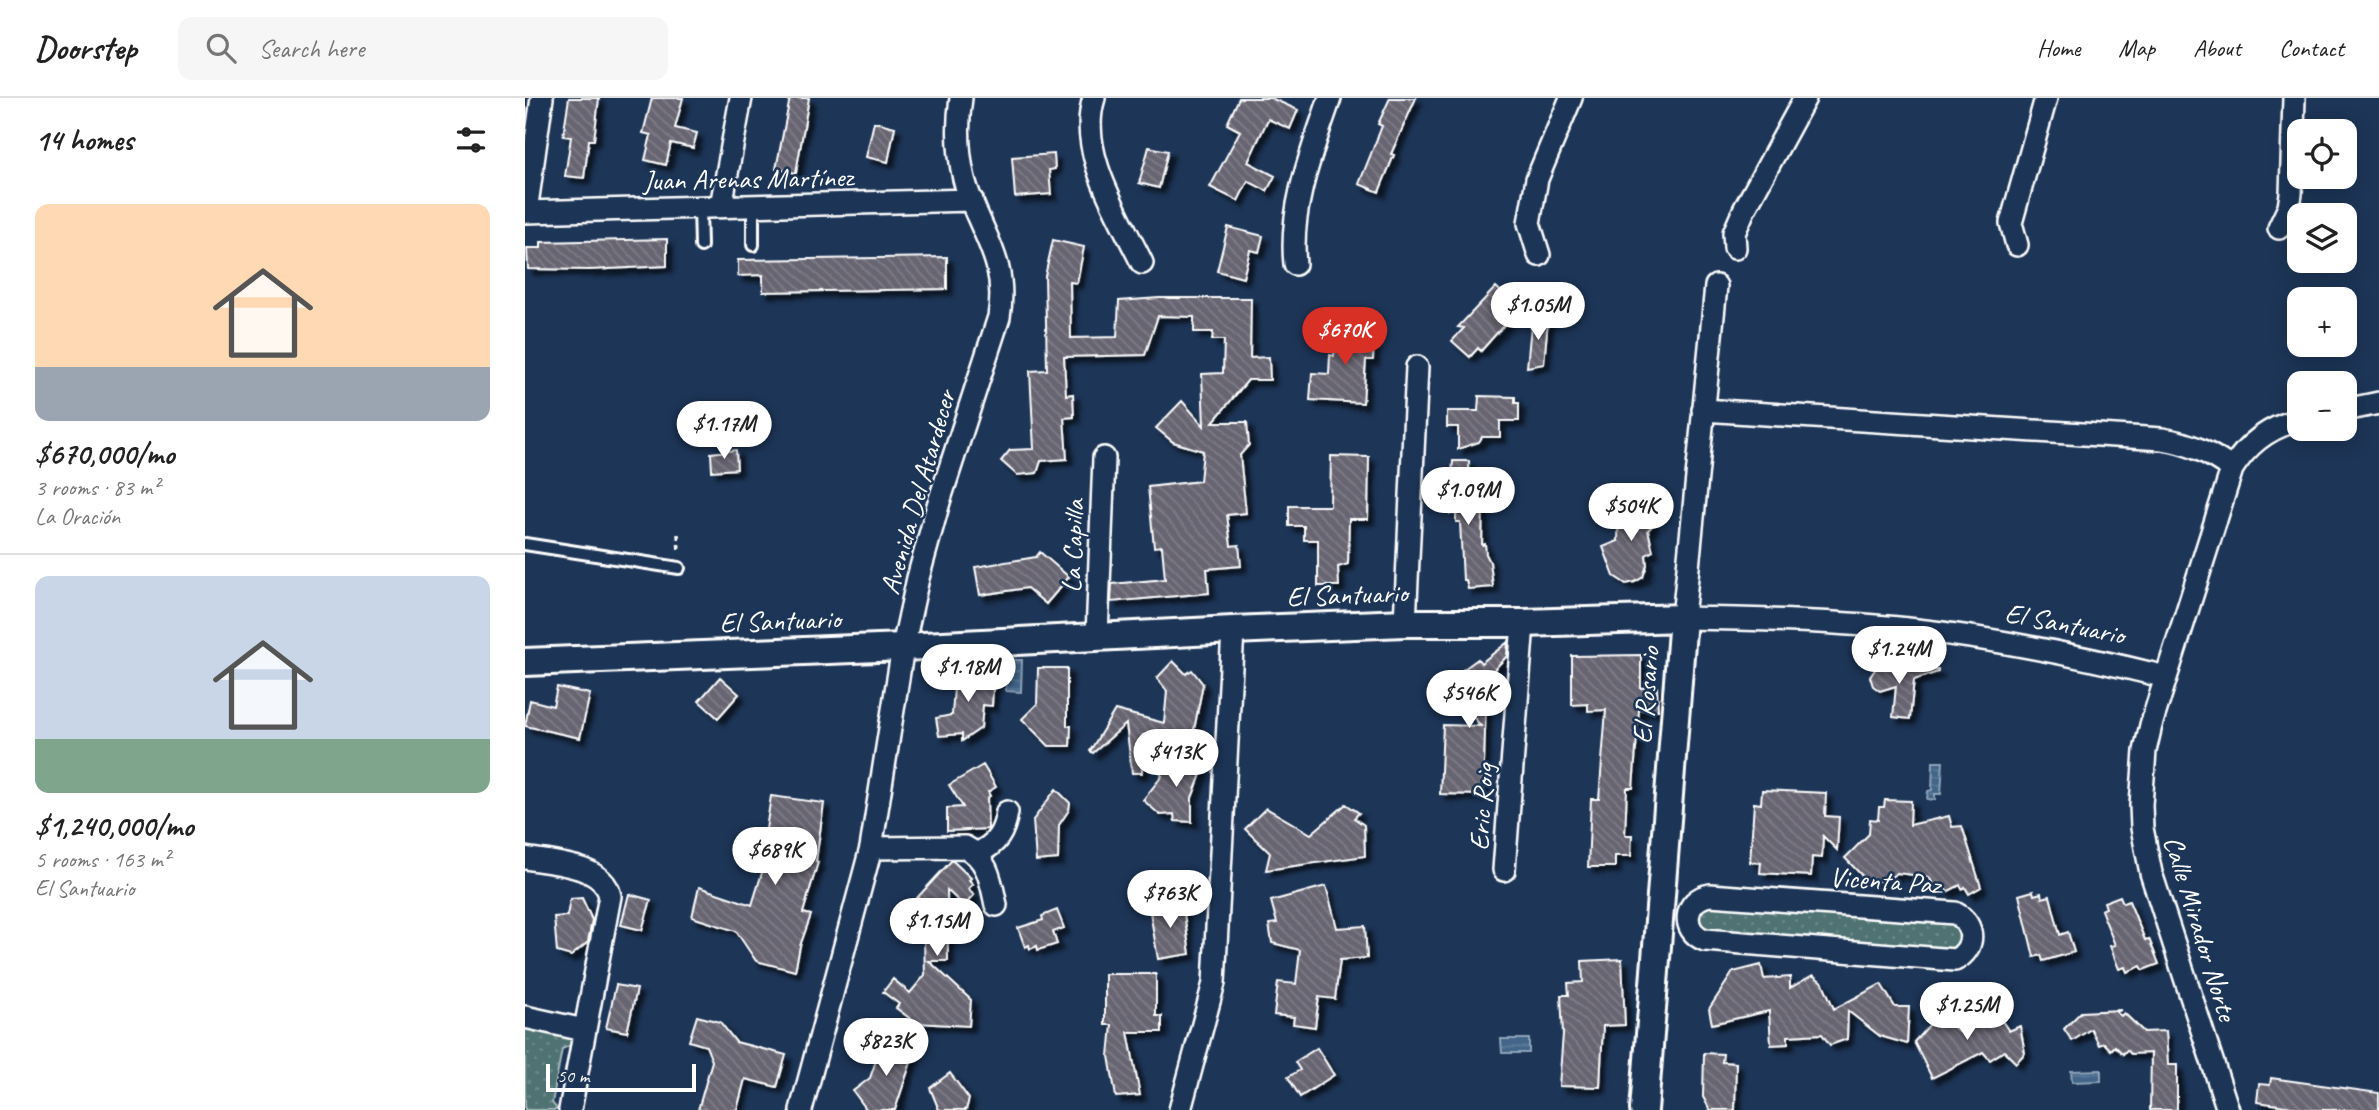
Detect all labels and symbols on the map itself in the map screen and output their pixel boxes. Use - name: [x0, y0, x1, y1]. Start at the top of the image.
- street label: Juan Arenas Martínez: [641, 159, 855, 198]
- pin: $1.05M: [1481, 282, 1595, 342]
- pin: $670K: [1296, 308, 1394, 367]
- street label: Avenida Del Atardecer: [872, 384, 964, 598]
- pin: $1.17M: [667, 402, 781, 461]
- pin: $1.09M: [1411, 468, 1525, 527]
- pin: $504K: [1582, 484, 1680, 543]
- street label: La Capilla: [1053, 497, 1092, 593]
- street label: El Santuario: [1286, 575, 1411, 614]
- street label: El Santuario: [2002, 595, 2131, 653]
- street label: El Santuario: [719, 601, 844, 640]
- pin: $1.24M: [1842, 626, 1956, 686]
- street label: El Rosario: [1624, 643, 1667, 745]
- pin: $1.18M: [911, 644, 1025, 704]
- pin: $546K: [1420, 670, 1518, 730]
- pin: $413K: [1127, 730, 1225, 789]
- street label: Eric Roig: [1461, 761, 1502, 852]
- pin: $689K: [726, 828, 824, 887]
- street label: Calle Mirador Norte: [2156, 832, 2246, 1027]
- street label: Vicenta Paz: [1828, 859, 1945, 902]
- pin: $763K: [1121, 870, 1219, 930]
- pin: $1.15M: [880, 898, 994, 958]
- pin: $1.25M: [1910, 982, 2024, 1042]
- pin: $823K: [837, 1018, 935, 1078]
- scale bar: [546, 1061, 697, 1093]

